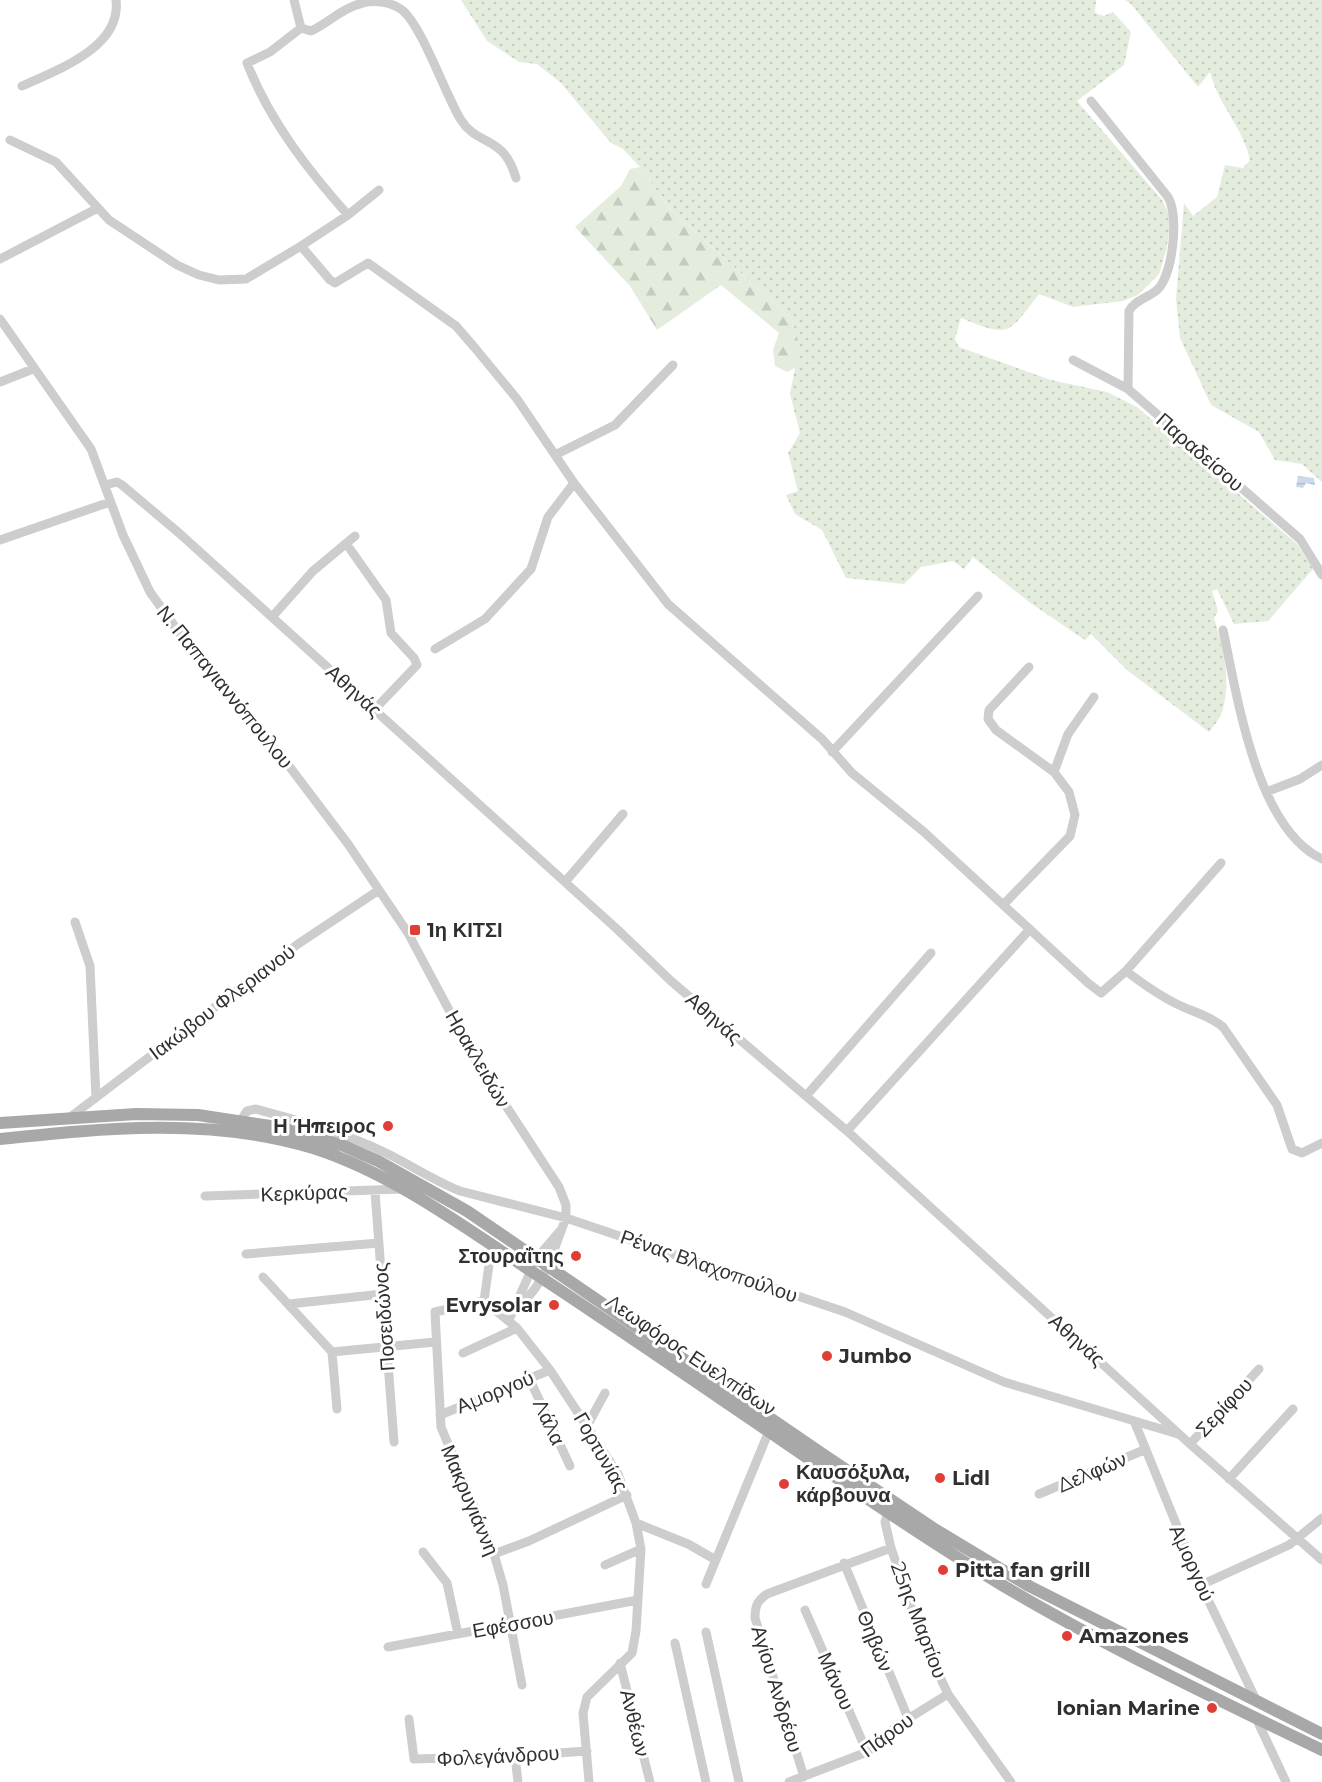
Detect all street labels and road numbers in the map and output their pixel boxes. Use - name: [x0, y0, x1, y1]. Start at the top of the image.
- street label: Παραδείσου: [1151, 408, 1249, 496]
- street label: Ν. Παπαγιαννόπουλου: [152, 601, 298, 773]
- street label: Αθηνάς: [321, 660, 387, 723]
- street label: Ιακώβου Φλεριανού: [144, 939, 300, 1065]
- street label: Αθηνάς: [681, 987, 747, 1049]
- street label: Ηρακλειδών: [441, 1006, 515, 1112]
- street label: Κερκύρας: [260, 1179, 348, 1207]
- street label: Ρένας Βλαχοπούλου: [617, 1224, 801, 1308]
- street label: Ποσειδώνος: [368, 1262, 400, 1372]
- street label: Λεωφόρος Ευελπίδων: [602, 1289, 780, 1421]
- street label: Αθηνάς: [1044, 1309, 1110, 1372]
- street label: Αμοργού: [453, 1366, 537, 1418]
- street label: Σερίφου: [1191, 1372, 1257, 1442]
- street label: Λάλα: [528, 1395, 570, 1449]
- street label: Γορτυνίας: [569, 1408, 634, 1496]
- street label: Μακρυγιάννη: [436, 1441, 504, 1559]
- street label: Δελφών: [1054, 1447, 1130, 1497]
- street label: Αμοργού: [1164, 1521, 1220, 1605]
- street label: 25ης Μαρτίου: [886, 1559, 952, 1681]
- street label: Εφέσσου: [471, 1605, 555, 1643]
- street label: Θηβών: [852, 1607, 898, 1675]
- street label: Αγίου Ανδρέου: [746, 1623, 808, 1755]
- street label: Μάνου: [813, 1649, 859, 1713]
- street label: Ανθέων: [615, 1687, 655, 1759]
- street label: Πάρου: [856, 1708, 918, 1762]
- street label: Φολεγάνδρου: [436, 1741, 560, 1771]

